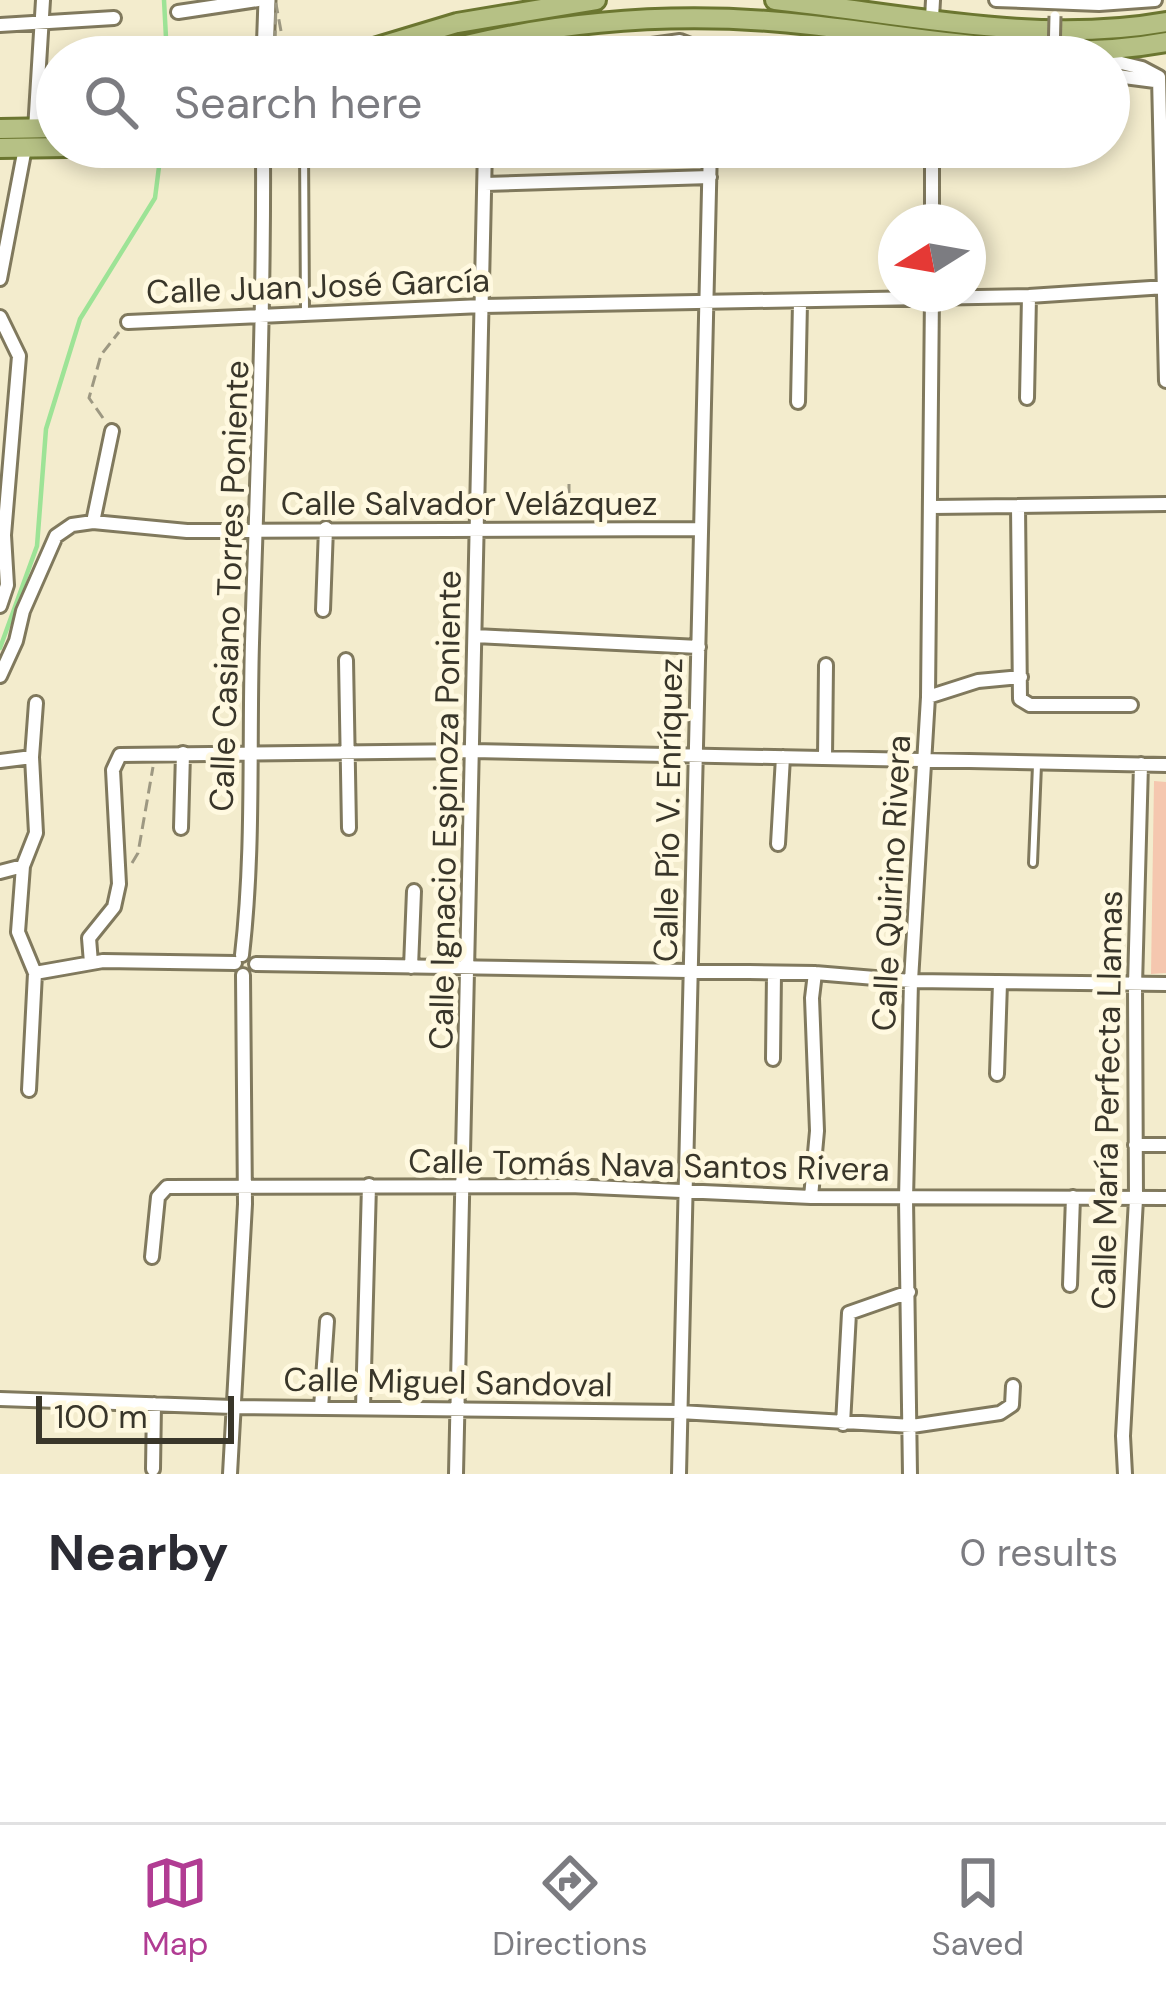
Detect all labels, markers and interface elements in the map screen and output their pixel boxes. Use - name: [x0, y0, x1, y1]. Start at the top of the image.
- search box: [36, 36, 1130, 168]
- icon: search: [78, 69, 144, 135]
- text: Search here: [174, 73, 422, 132]
- north arrow: [878, 204, 986, 312]
- street label: Calle Juan José García: [145, 259, 491, 313]
- street label: Calle Casiano Torres Poniente: [200, 360, 258, 812]
- street label: Calle Salvador Velázquez: [281, 482, 657, 525]
- street label: Calle Ignacio Espinoza Poniente: [419, 570, 471, 1050]
- street label: Calle Pío V. Enríquez: [644, 658, 692, 962]
- street label: Calle Quirino Rivera: [862, 734, 920, 1032]
- street label: Calle María Perfecta Llamas: [1082, 890, 1132, 1310]
- street label: Calle Tomás Nava Santos Rivera: [408, 1139, 890, 1191]
- street label: Calle Miguel Sandoval: [283, 1358, 613, 1406]
- scale bar: [36, 1390, 234, 1443]
- text: 100 m: [54, 1395, 148, 1438]
- text: Nearby: [48, 1519, 229, 1586]
- text: 0 results: [960, 1527, 1118, 1578]
- tab: Map: [142, 1850, 208, 1965]
- tab: Directions: [492, 1850, 648, 1965]
- tab: Saved: [932, 1850, 1024, 1965]

